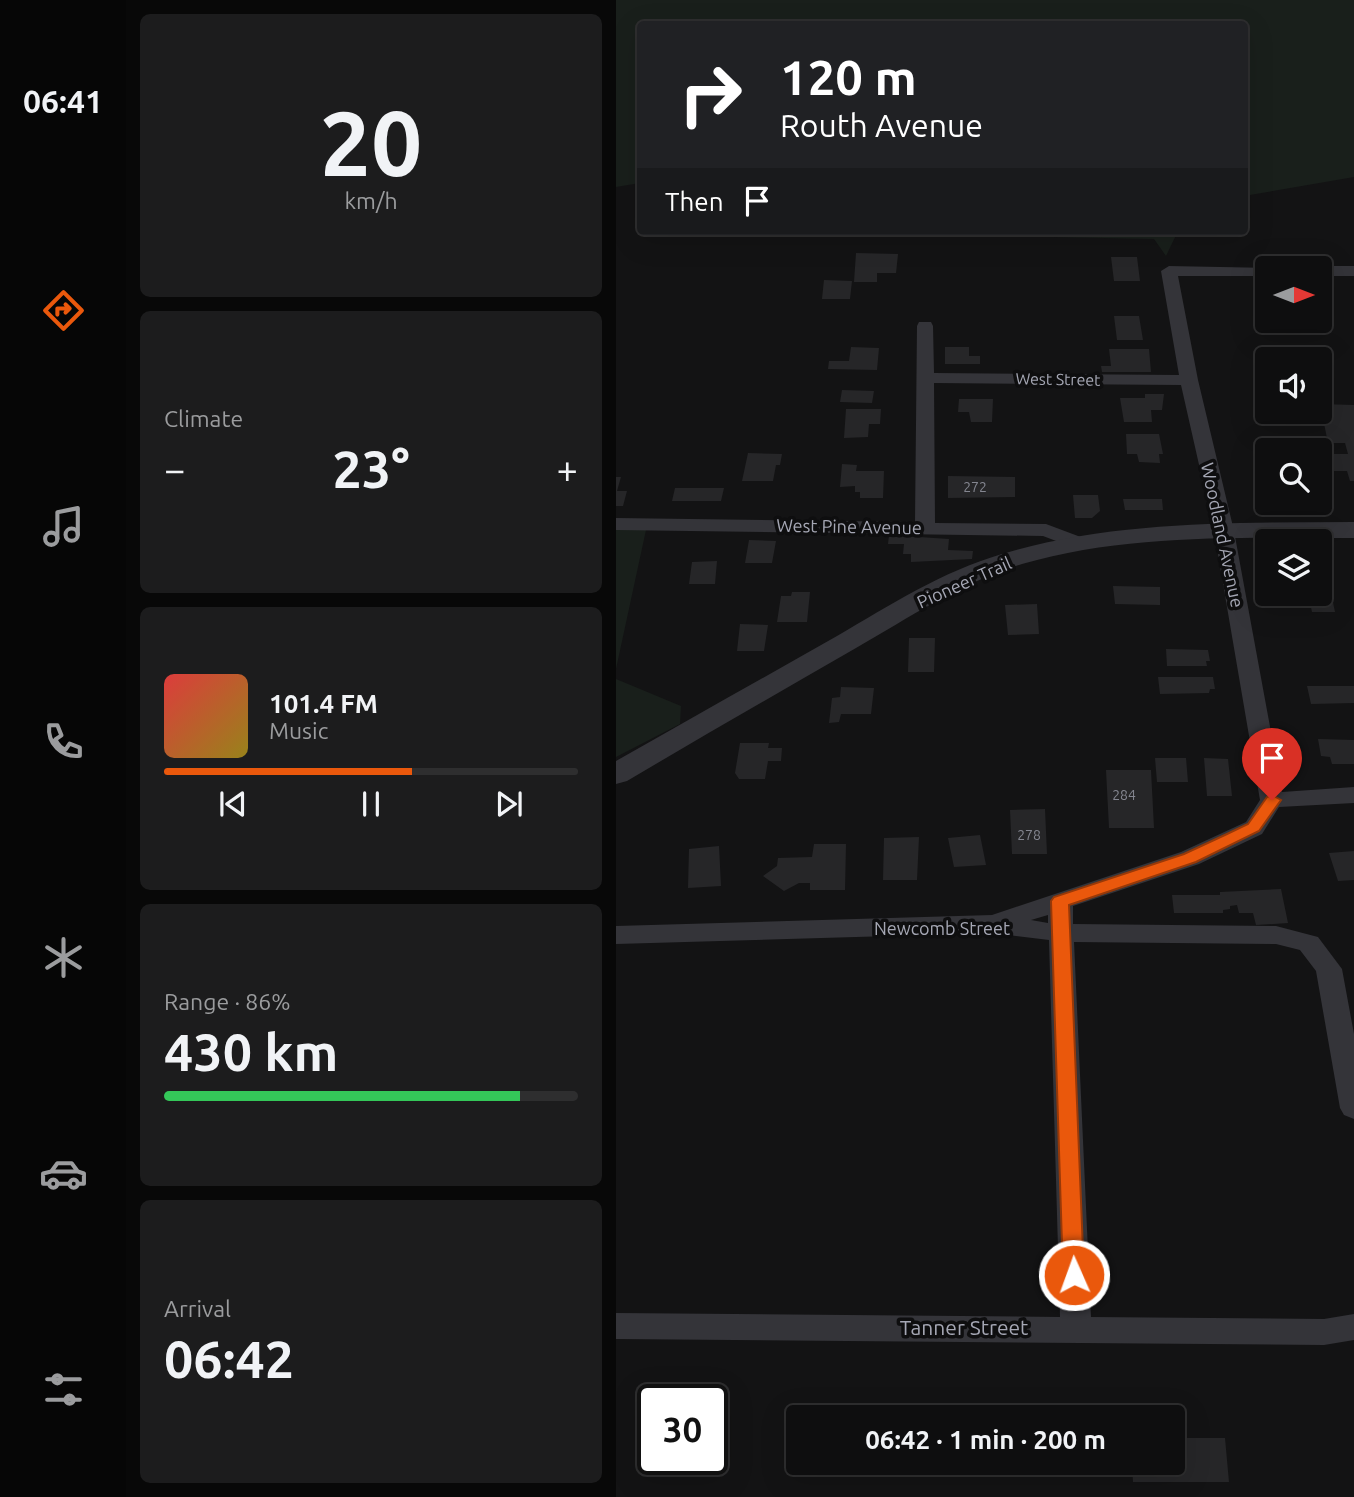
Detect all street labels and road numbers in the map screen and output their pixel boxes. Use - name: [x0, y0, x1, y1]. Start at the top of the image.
- street label: West Street: [1015, 369, 1101, 389]
- street label: Woodland Avenue: [1198, 461, 1248, 609]
- street label: West Pine Avenue: [776, 515, 922, 537]
- street label: Pioneer Trail: [914, 552, 1015, 612]
- street label: Newcomb Street: [874, 918, 1010, 938]
- street label: Tanner Street: [900, 1315, 1028, 1339]

